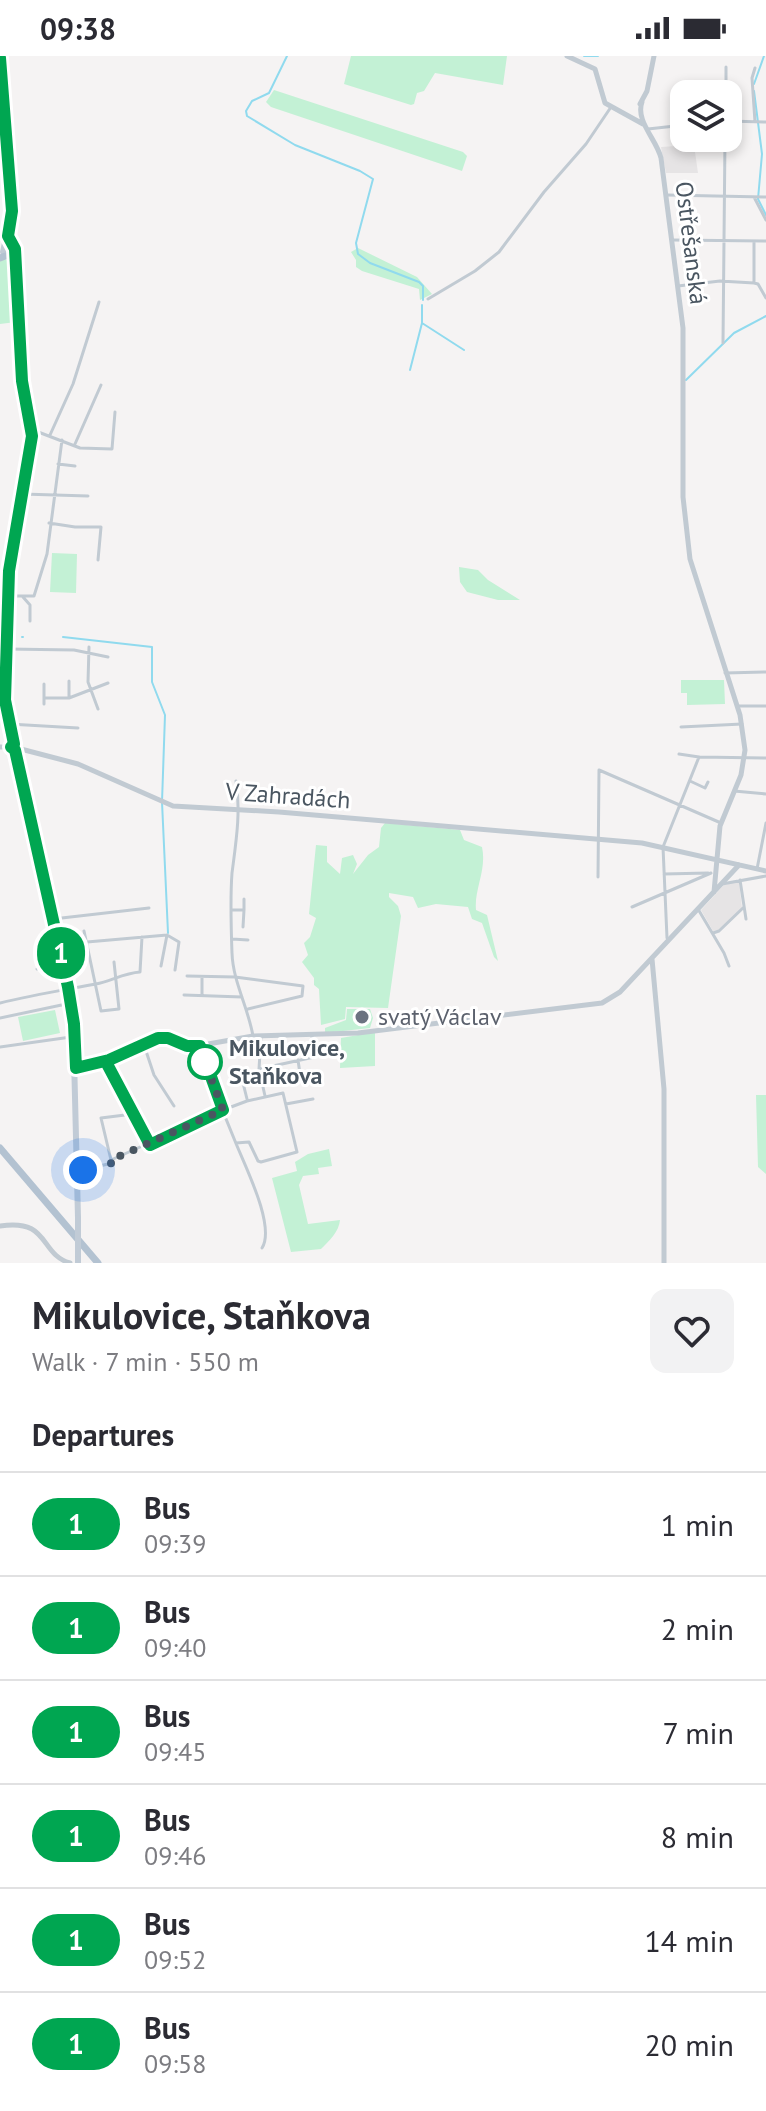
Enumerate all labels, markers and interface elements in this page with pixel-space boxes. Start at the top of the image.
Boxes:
text: 09:38 [40,9,116,48]
map controls [670,80,742,152]
button: layers [670,80,742,152]
street label: Ostřešanská [669,180,714,306]
street label: V Zahradách [223,776,352,815]
line badge: 1 [35,927,87,979]
text: 1 [53,934,69,971]
place label: svatý Václav [378,1001,502,1032]
marker: svatý Václav [353,1008,371,1026]
place label: Mikulovice, Staňkova [229,1032,345,1091]
marker: Mikulovice, Staňkova [188,1045,222,1079]
your location [63,1150,103,1190]
button: heart [650,1289,734,1373]
text: Mikulovice, Staňkova [32,1290,371,1339]
text: Walk · 7 min · 550 m [32,1345,259,1378]
text: Departures [32,1415,174,1454]
text: Bus [144,1488,191,1527]
text: 1 [68,1505,84,1542]
text: 1 min [661,1505,734,1544]
text: 09:39 [144,1527,206,1560]
text: Bus [144,1592,191,1631]
text: 1 [68,1609,84,1646]
text: 2 min [661,1609,734,1648]
text: 09:40 [144,1631,206,1664]
text: Bus [144,1696,191,1735]
text: 1 [68,1713,84,1750]
text: 7 min [662,1713,734,1752]
text: 09:45 [144,1735,206,1768]
text: Bus [144,1800,191,1839]
text: 1 [68,1817,84,1854]
text: 8 min [661,1817,734,1856]
text: 09:46 [144,1839,206,1872]
text: Bus [144,1904,191,1943]
text: 1 [68,1921,84,1958]
text: 14 min [644,1921,734,1960]
text: 09:52 [144,1943,206,1976]
text: Bus [144,2008,191,2047]
text: 1 [68,2025,84,2062]
text: 20 min [644,2025,734,2064]
text: 09:58 [144,2047,206,2080]

